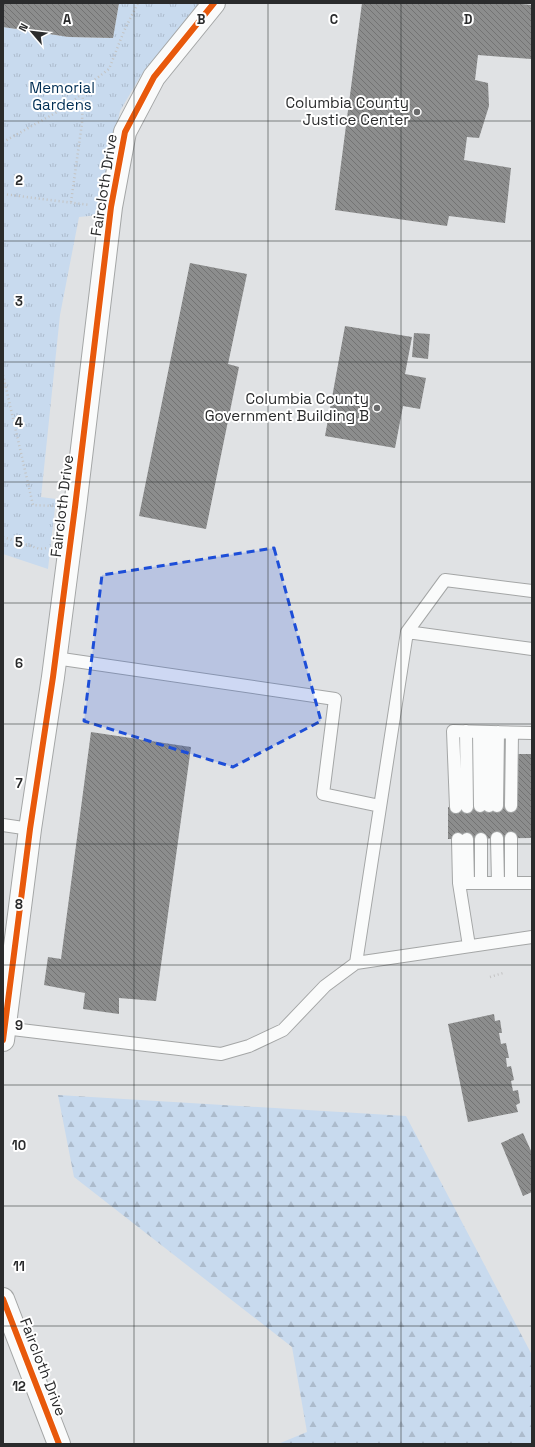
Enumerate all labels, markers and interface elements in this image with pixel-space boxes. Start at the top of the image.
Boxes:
text: A [63,11,72,28]
text: B [197,11,206,28]
text: C [330,11,338,28]
text: D [464,11,473,28]
north arrow [12,12,52,52]
text: N [15,21,31,34]
park label: Memorial Gardens [29,78,95,114]
place label: Columbia County Justice Center [285,93,409,129]
marker: Columbia County Justice Center [412,107,422,117]
street label: Faircloth Drive [86,132,121,237]
text: 2 [15,172,23,189]
text: 3 [15,293,23,310]
place label: Columbia County Government Building B [205,389,369,425]
marker: Columbia County Government Building B [372,403,382,413]
text: 4 [15,414,23,431]
street label: Faircloth Drive [46,453,77,558]
text: 5 [15,534,23,551]
text: 6 [15,655,23,672]
text: 7 [15,775,23,792]
text: 8 [15,896,23,913]
text: 9 [15,1017,23,1034]
text: 10 [12,1137,26,1154]
text: 11 [13,1258,25,1275]
street label: Faircloth Drive [16,1315,71,1418]
text: 12 [12,1378,26,1395]

